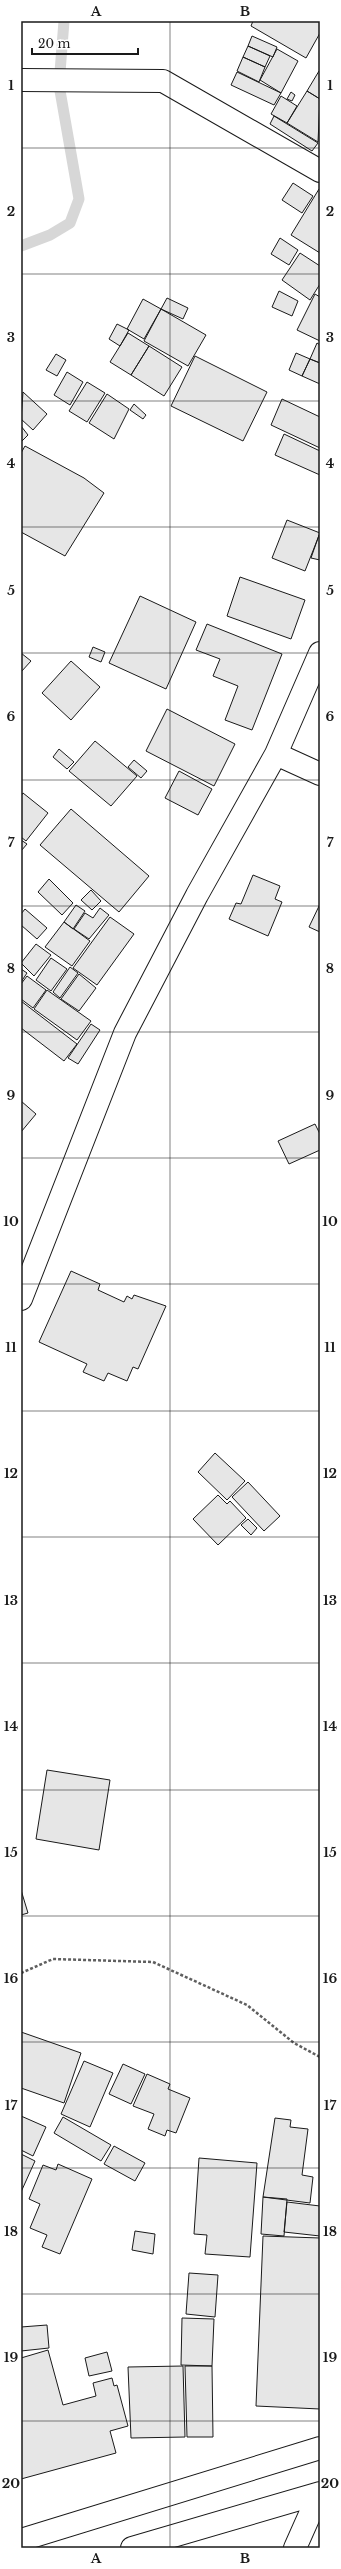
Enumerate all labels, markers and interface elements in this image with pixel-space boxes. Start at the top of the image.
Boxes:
text: A [90,3,102,20]
text: B [240,3,250,20]
scale bar [32,30,138,56]
text: 20 m [38,36,70,51]
text: 1 [8,77,14,94]
text: 1 [327,77,333,94]
text: 2 [7,203,15,220]
text: 2 [326,203,334,220]
text: 3 [7,329,15,346]
text: 3 [326,329,334,346]
text: 4 [7,455,16,472]
text: 4 [326,455,335,472]
text: 5 [7,582,15,599]
text: 5 [326,582,334,599]
text: 6 [7,708,16,725]
text: 6 [326,708,335,725]
text: 7 [8,834,15,851]
text: 7 [327,834,334,851]
text: 8 [7,960,15,977]
text: 8 [326,960,334,977]
text: 9 [7,1087,16,1104]
text: 9 [326,1087,335,1104]
text: 10 [3,1213,19,1230]
text: 10 [322,1213,338,1230]
text: 11 [5,1339,17,1356]
text: 11 [324,1339,336,1356]
text: 12 [4,1465,18,1482]
text: 12 [323,1465,337,1482]
text: 13 [4,1592,18,1609]
text: 13 [323,1592,337,1609]
text: 14 [4,1718,19,1735]
text: 14 [323,1718,338,1735]
text: 15 [4,1844,18,1861]
text: 15 [323,1844,337,1861]
text: 16 [4,1970,18,1987]
text: 16 [323,1970,337,1987]
text: 17 [5,2097,17,2114]
text: 17 [324,2097,336,2114]
text: 18 [4,2223,18,2240]
text: 18 [323,2223,337,2240]
text: 19 [4,2349,18,2366]
text: 19 [323,2349,337,2366]
text: 20 [2,2475,20,2492]
text: 20 [321,2475,339,2492]
text: A [90,2550,102,2567]
text: B [240,2550,250,2567]

